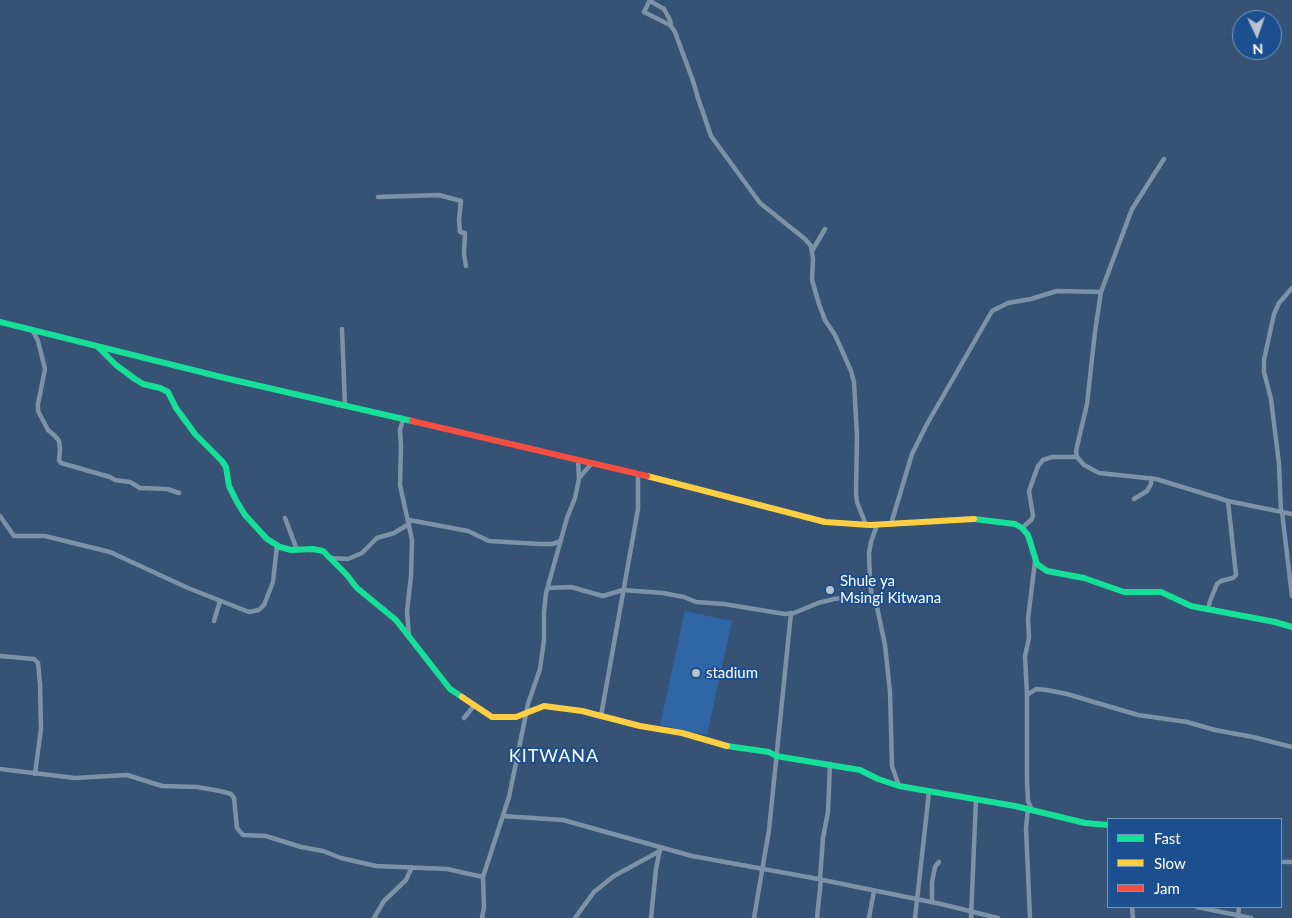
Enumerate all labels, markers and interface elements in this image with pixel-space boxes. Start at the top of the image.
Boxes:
north arrow [1232,10,1282,60]
text: N [1252,41,1264,58]
place label: Shule ya Msingi Kitwana [840,572,941,607]
marker: Shule ya Msingi Kitwana [824,584,836,596]
place label: stadium [706,664,758,682]
marker: stadium [690,667,702,679]
district label: KITWANA [508,745,600,767]
legend [1107,818,1282,908]
text: Fast [1154,829,1181,847]
text: Slow [1154,854,1186,872]
text: Jam [1154,879,1180,897]

